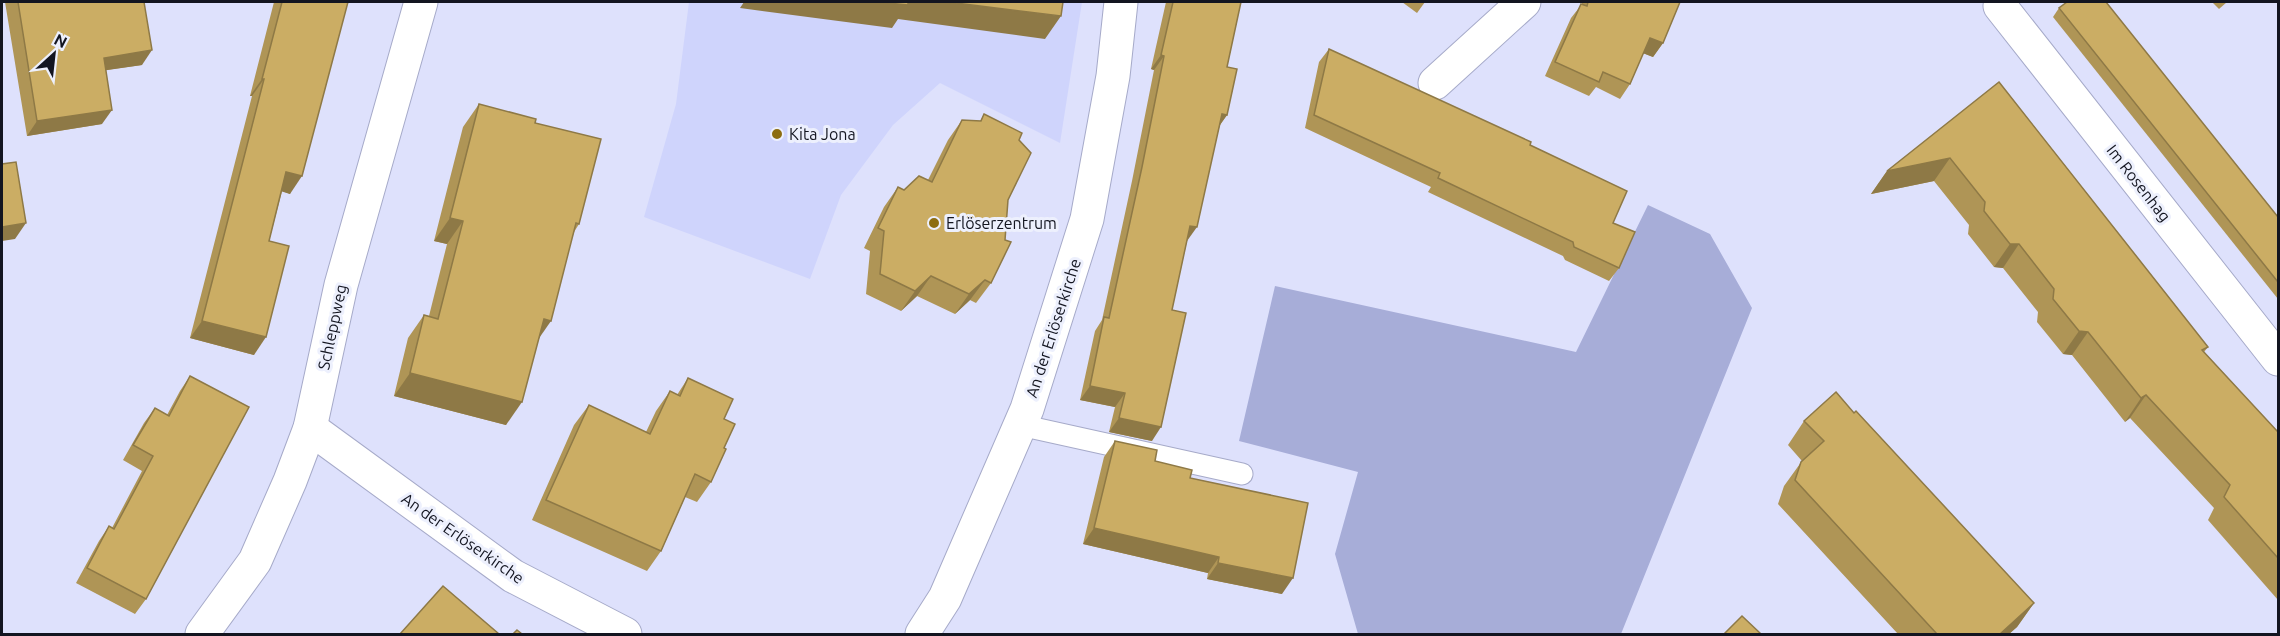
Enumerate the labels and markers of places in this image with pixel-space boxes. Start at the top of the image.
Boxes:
place label: Kita Jona [789,125,856,143]
marker: Kita Jona [770,127,784,141]
place label: Erlöserzentrum [946,214,1057,232]
marker: Erlöserzentrum [927,216,941,230]

